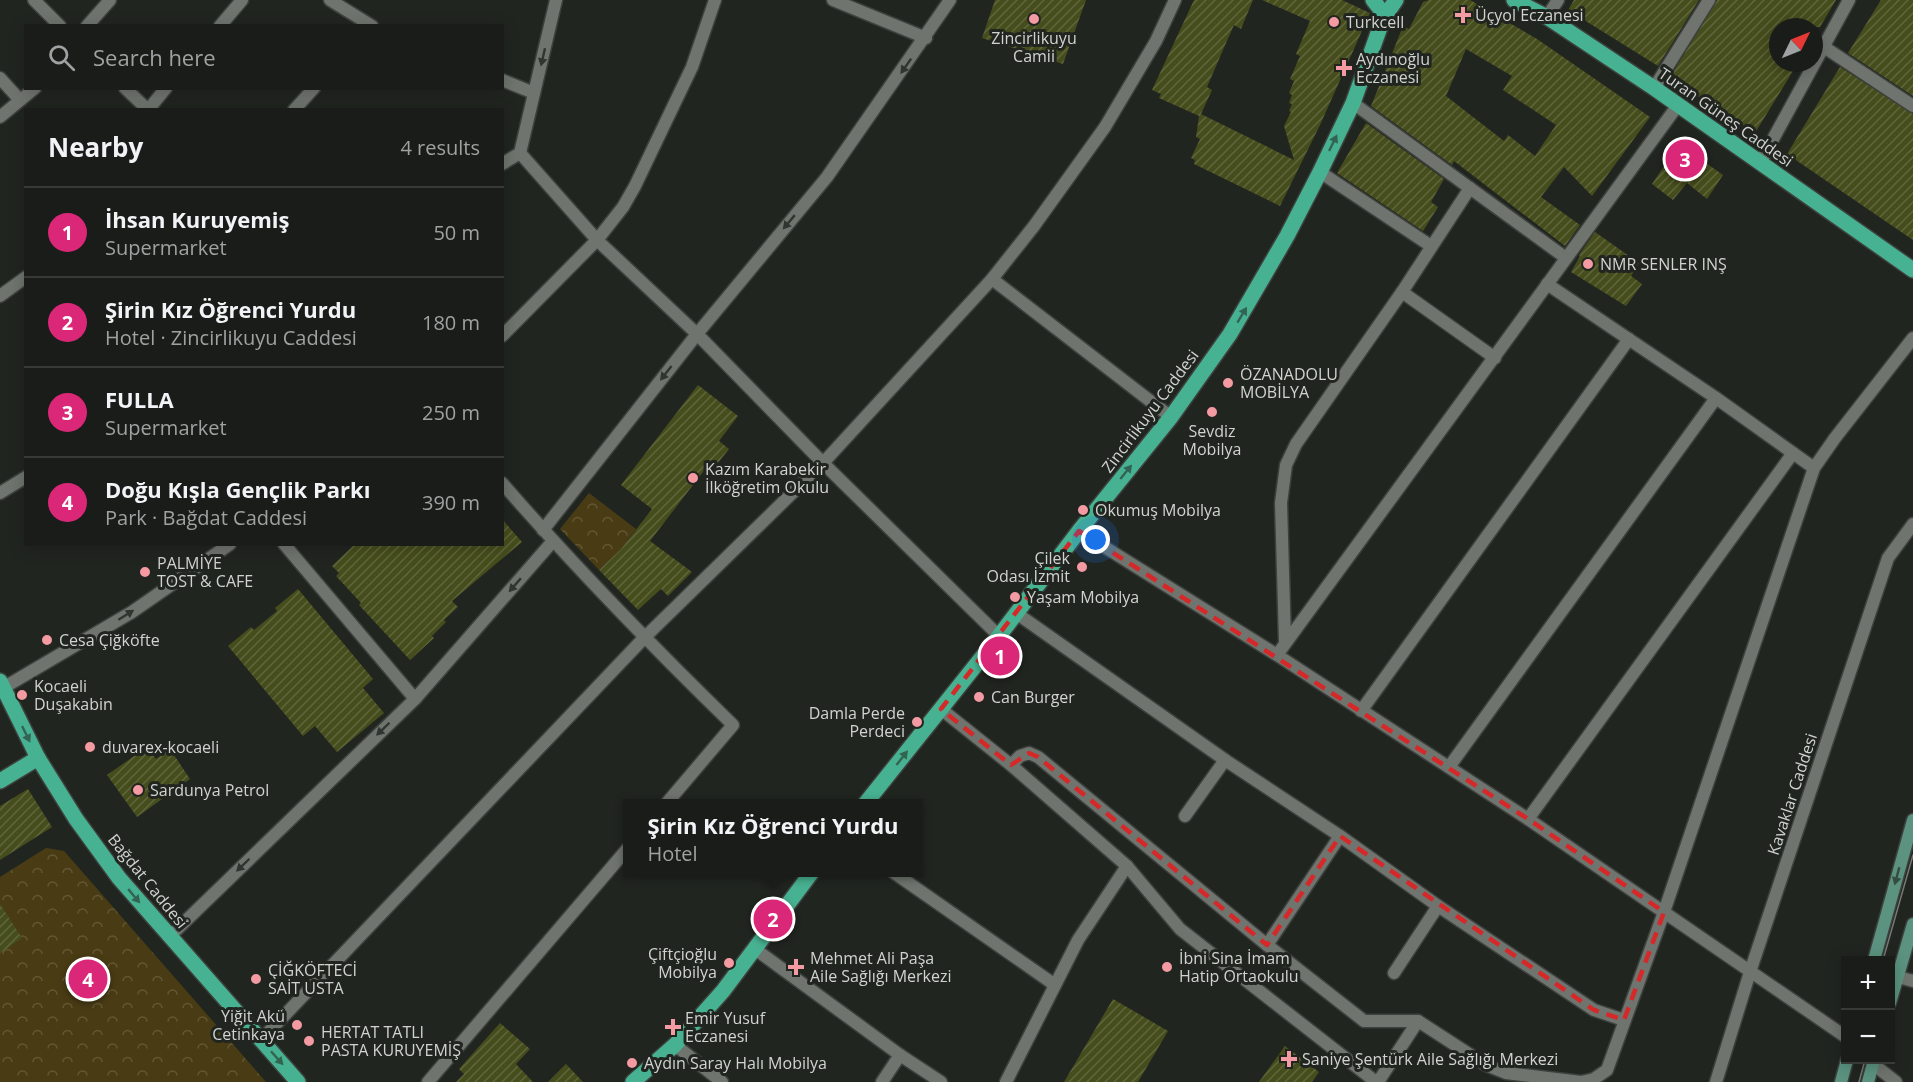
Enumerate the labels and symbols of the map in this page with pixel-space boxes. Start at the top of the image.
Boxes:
place label: Üçyol Eczanesi [1475,4,1584,26]
marker: Üçyol Eczanesi [1456,8,1470,22]
place label: Turkcell [1346,11,1404,33]
marker: Zincirlikuyu Camii [1027,12,1041,26]
marker: Turkcell [1327,15,1341,29]
north arrow [1769,18,1823,72]
place label: Zincirlikuyu Camii [991,27,1077,67]
one-way arrow [537,48,547,66]
place label: Aydınoğlu Eczanesi [1356,48,1430,88]
one-way arrow [900,58,912,73]
marker: Aydınoğlu Eczanesi [1337,61,1351,75]
street label: Turan Güneş Caddesi [1654,62,1798,172]
one-way arrow [1329,135,1338,152]
pin: 3 [1666,136,1704,182]
one-way arrow [783,214,796,230]
place label: NMR SENLER INŞ [1600,253,1727,275]
marker: NMR SENLER INŞ [1581,257,1595,271]
one-way arrow [1236,307,1247,323]
street label: Zincirlikuyu Caddesi [1096,345,1204,477]
place label: ÖZANADOLU MOBİLYA [1240,363,1338,403]
one-way arrow [661,366,673,381]
marker: ÖZANADOLU MOBİLYA [1221,376,1235,390]
marker: Sevdiz Mobilya [1205,405,1219,419]
place label: Sevdiz Mobilya [1183,420,1241,460]
place label: Kazım Karabekir İlköğretim Okulu [705,458,829,498]
one-way arrow [1120,465,1132,480]
marker: Kazım Karabekir İlköğretim Okulu [686,471,700,485]
place label: Okumuş Mobilya [1095,499,1221,521]
marker: Okumuş Mobilya [1076,503,1090,517]
your location [1081,525,1110,554]
place label: Çilek Odası İzmit [987,547,1071,587]
place label: PALMİYE TOST & CAFE [157,552,253,592]
marker: Çilek Odası İzmit [1075,560,1089,574]
marker: PALMİYE TOST & CAFE [138,565,152,579]
one-way arrow [509,577,522,592]
place label: Yaşam Mobilya [1027,586,1139,608]
marker: Yaşam Mobilya [1008,590,1022,604]
one-way arrow [118,610,134,621]
place label: Cesa Çiğköfte [59,629,160,651]
marker: Cesa Çiğköfte [40,633,54,647]
pin: 1 [980,634,1020,678]
place label: Kocaeli Duşakabin [34,675,113,715]
place label: Can Burger [991,686,1075,708]
marker: Kocaeli Duşakabin [15,688,29,702]
marker: Can Burger [972,690,986,704]
place label: Damla Perde Perdeci [809,702,905,742]
marker: Damla Perde Perdeci [910,715,924,729]
one-way arrow [376,722,391,736]
one-way arrow [21,725,31,742]
street label: Kavaklar Caddesi [1762,730,1822,858]
place label: duvarex-kocaeli [102,736,219,758]
marker: duvarex-kocaeli [83,740,97,754]
one-way arrow [895,750,907,765]
place label: Sardunya Petrol [150,779,269,801]
marker: Sardunya Petrol [131,783,145,797]
street label: Bağdat Caddesi [103,829,193,933]
one-way arrow [237,857,251,871]
one-way arrow [1892,867,1901,885]
one-way arrow [127,888,140,903]
pin: 2 [754,896,792,942]
place label: Çiftçioğlu Mobilya [648,943,717,983]
place label: Mehmet Ali Paşa Aile Sağlığı Merkezi [810,947,952,987]
place label: İbni Sina İmam Hatip Ortaokulu [1179,947,1299,987]
pin: 4 [68,956,107,1002]
marker: Çiftçioğlu Mobilya [722,956,736,970]
marker: Mehmet Ali Paşa Aile Sağlığı Merkezi [787,958,805,976]
place label: ÇİĞKÖFTECİ SAİT USTA [268,959,357,999]
marker: İbni Sina İmam Hatip Ortaokulu [1160,960,1174,974]
marker: ÇİĞKÖFTECİ SAİT USTA [249,972,263,986]
place label: Yiğit Akü Cetinkaya [212,1005,285,1045]
place label: Emir Yusuf Eczanesi [685,1007,767,1047]
marker: Yiğit Akü Cetinkaya [290,1018,304,1032]
marker: Emir Yusuf Eczanesi [666,1020,680,1034]
place label: HERTAT TATLI PASTA KURUYEMİŞ [321,1021,461,1061]
marker: HERTAT TATLI PASTA KURUYEMİŞ [302,1034,316,1048]
place label: Saniye Şentürk Aile Sağlığı Merkezi [1302,1048,1558,1070]
one-way arrow [270,1050,284,1065]
marker: Saniye Şentürk Aile Sağlığı Merkezi [1280,1050,1298,1068]
place label: Aydın Saray Halı Mobilya [644,1052,827,1074]
marker: Aydın Saray Halı Mobilya [625,1056,639,1070]

